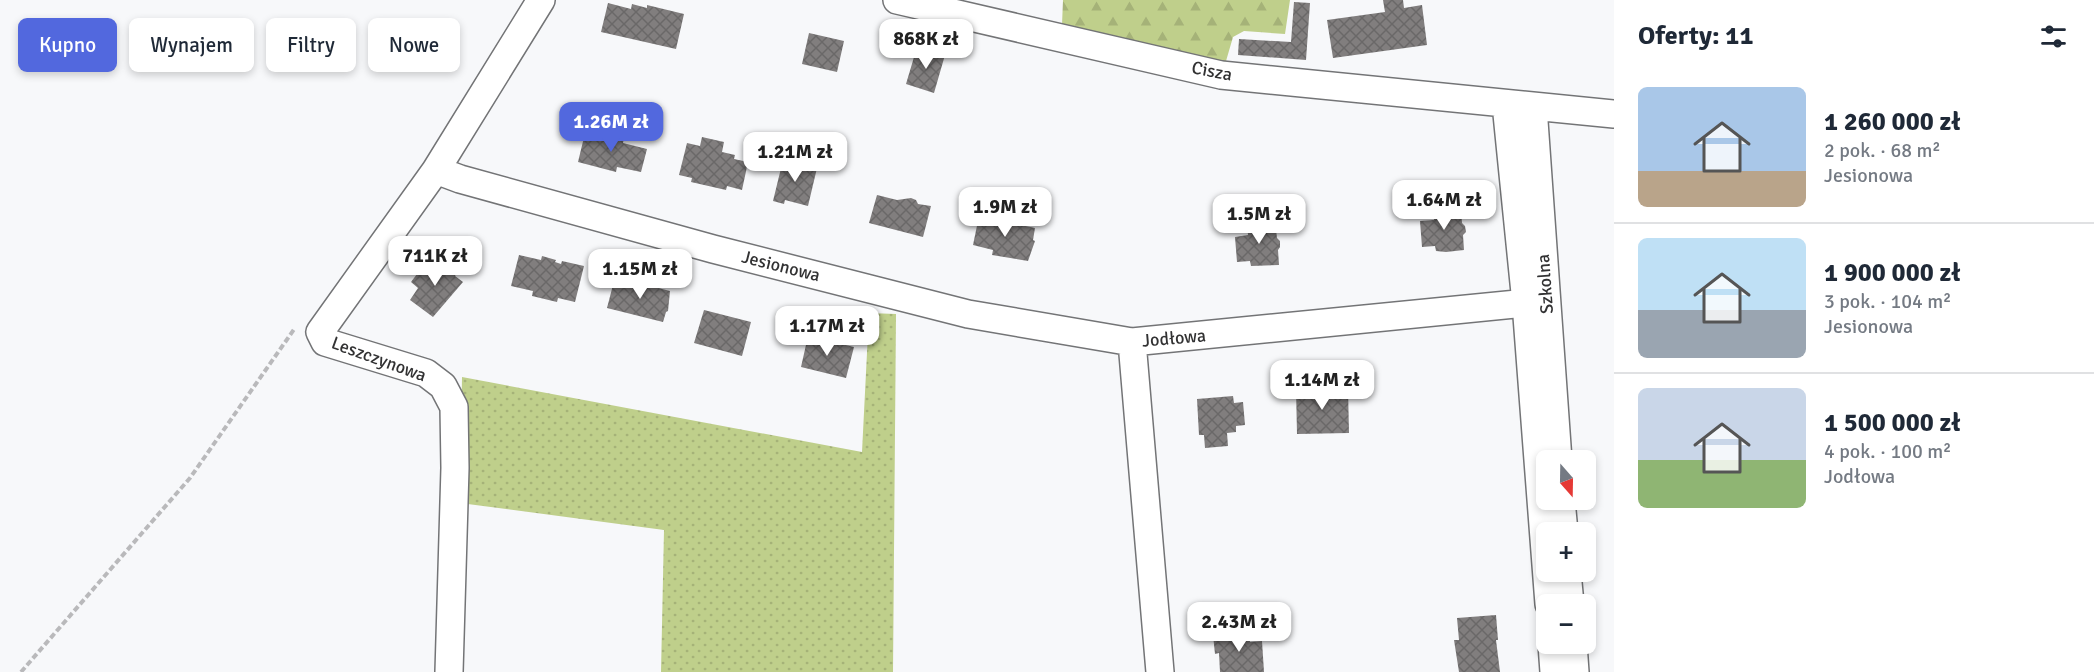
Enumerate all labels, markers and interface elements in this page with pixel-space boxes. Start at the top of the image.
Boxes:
chip: Kupno [18,18,117,72]
chip: Wynajem [129,18,254,72]
chip: Filtry [266,18,356,72]
chip: Nowe [368,18,460,72]
pin: 868K zł [871,19,981,70]
text: Oferty: 11 [1638,20,1753,52]
icon: filters [2037,20,2070,53]
text: 868K zł [893,26,959,51]
street label: Cisza [1190,56,1234,86]
pin: 1.26M zł [549,102,673,153]
text: 1 260 000 zł [1824,106,1961,138]
text: 1.26M zł [573,109,649,134]
icon: home [1686,111,1758,183]
pin: 1.21M zł [733,132,857,183]
text: 2 pok. · 68 m² [1824,138,1941,163]
text: 1.21M zł [757,139,833,164]
text: Jesionowa [1824,163,1913,188]
pin: 1.64M zł [1382,180,1506,231]
pin: 1.9M zł [950,187,1060,238]
text: 1.64M zł [1406,187,1482,212]
text: 1.9M zł [973,194,1037,219]
pin: 1.5M zł [1204,194,1314,245]
text: 1.5M zł [1227,201,1291,226]
pin: 711K zł [380,236,490,287]
text: 711K zł [402,243,468,268]
street label: Jesionowa [739,246,823,286]
pin: 1.15M zł [578,249,702,300]
street label: Szkolna [1532,253,1558,315]
text: 1.15M zł [602,256,678,281]
text: 1 900 000 zł [1824,257,1961,289]
icon: home [1686,262,1758,334]
text: 3 pok. · 104 m² [1824,289,1952,314]
pin: 1.17M zł [765,306,889,357]
text: 1.17M zł [789,313,865,338]
text: Jesionowa [1824,314,1913,339]
street label: Jodłowa [1141,324,1207,352]
street label: Leszczynowa [328,332,430,386]
pin: 1.14M zł [1260,360,1384,411]
text: 1.14M zł [1284,367,1360,392]
text: 1 500 000 zł [1824,407,1961,439]
icon: home [1686,412,1758,484]
text: 4 pok. · 100 m² [1824,439,1952,464]
north arrow [1536,450,1596,510]
map controls [1536,450,1596,654]
text: Jodłowa [1824,464,1895,489]
button: + [1536,522,1596,582]
button: − [1536,594,1596,654]
pin: 2.43M zł [1177,602,1301,653]
text: 2.43M zł [1201,609,1277,634]

